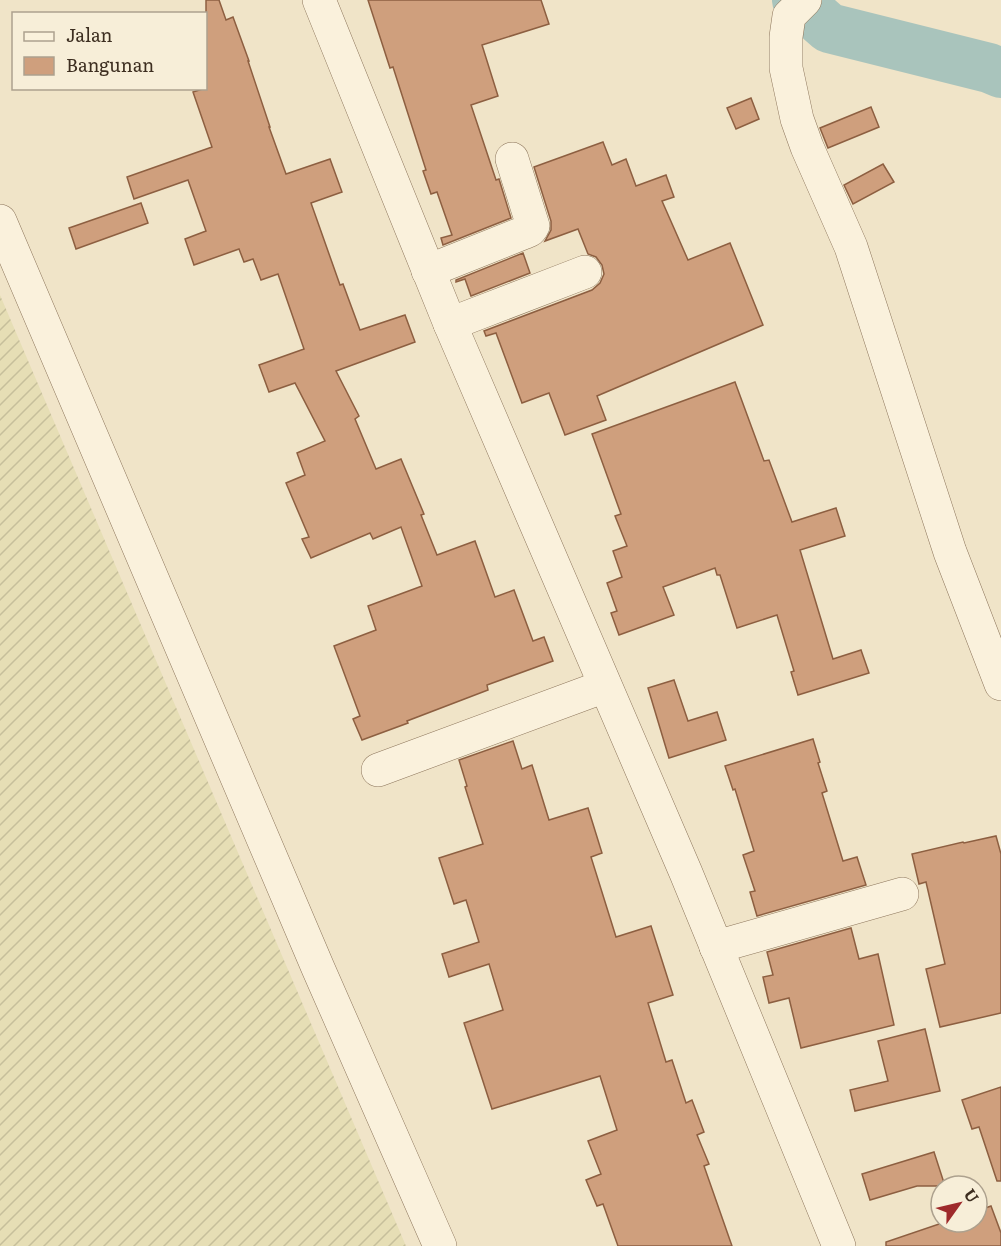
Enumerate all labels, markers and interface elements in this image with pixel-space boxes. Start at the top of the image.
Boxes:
legend [12,12,207,90]
text: Jalan [66,21,113,48]
text: Bangunan [66,51,154,78]
north arrow [929,1174,989,1234]
text: U [959,1183,986,1207]

